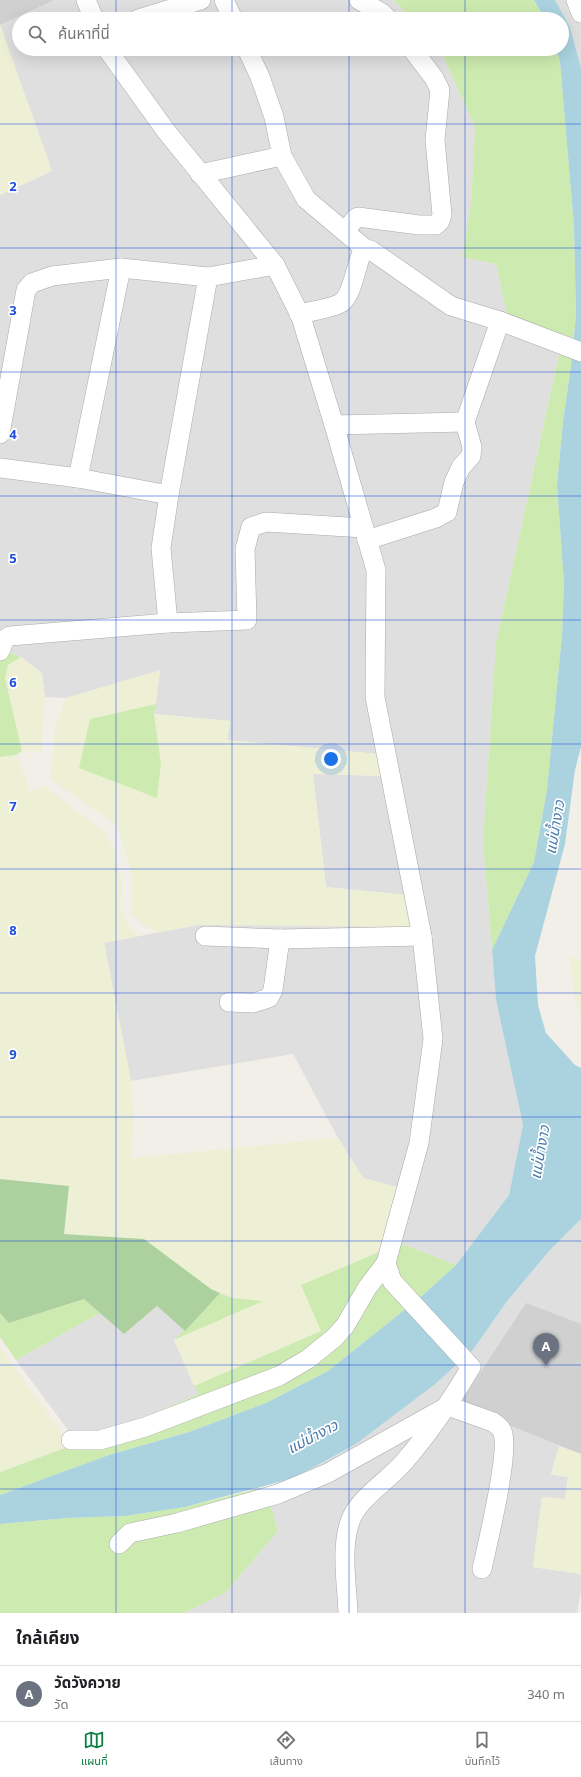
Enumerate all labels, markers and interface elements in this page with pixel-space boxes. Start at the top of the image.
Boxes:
search box [12,12,569,56]
icon: search [26,23,48,45]
text: ค้นหาที่นี่ [58,23,110,43]
text: 2 [9,177,17,195]
text: 3 [9,301,17,319]
text: 4 [9,425,17,443]
text: 5 [9,549,17,567]
text: 6 [9,673,17,691]
your location [321,749,341,769]
text: 7 [9,797,17,815]
water label: แม่น้ำงาว [539,798,569,856]
text: 8 [9,921,17,939]
text: 9 [9,1045,17,1063]
water label: แม่น้ำงาว [524,1123,554,1181]
pin: A [533,1333,559,1366]
water label: แม่น้ำงาว [283,1414,341,1458]
text: ใกล้เคียง [16,1626,79,1649]
text: วัดวังควาย [54,1672,121,1692]
text: A [25,1685,34,1703]
text: 340 m [527,1685,565,1703]
text: วัด [54,1695,68,1713]
tab: แผนที่ [81,1729,108,1770]
tab: เส้นทาง [270,1729,303,1770]
tab: บันทึกไว้ [465,1729,500,1770]

